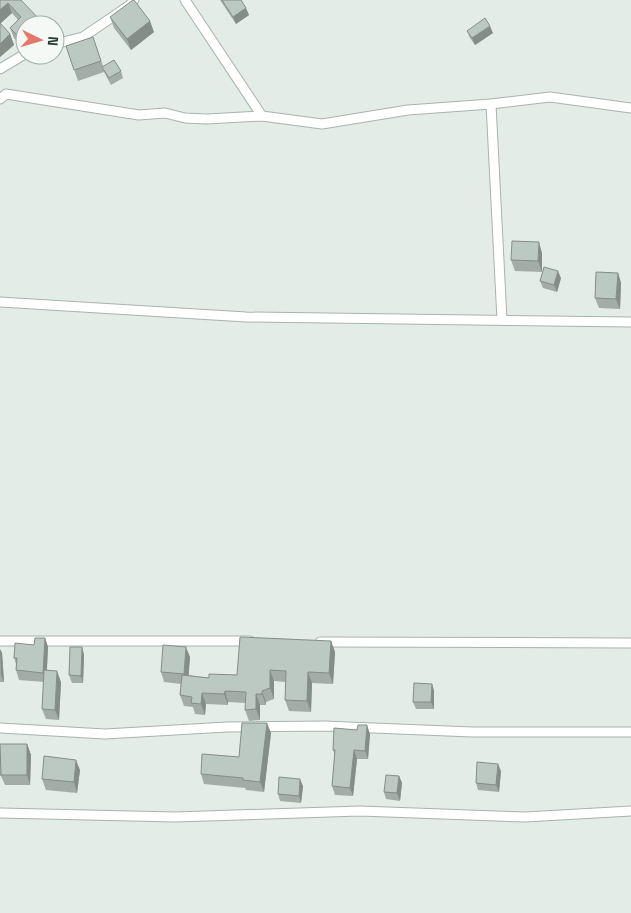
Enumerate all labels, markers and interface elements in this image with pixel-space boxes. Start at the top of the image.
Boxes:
north arrow [15,15,65,65]
text: N [44,36,62,47]

